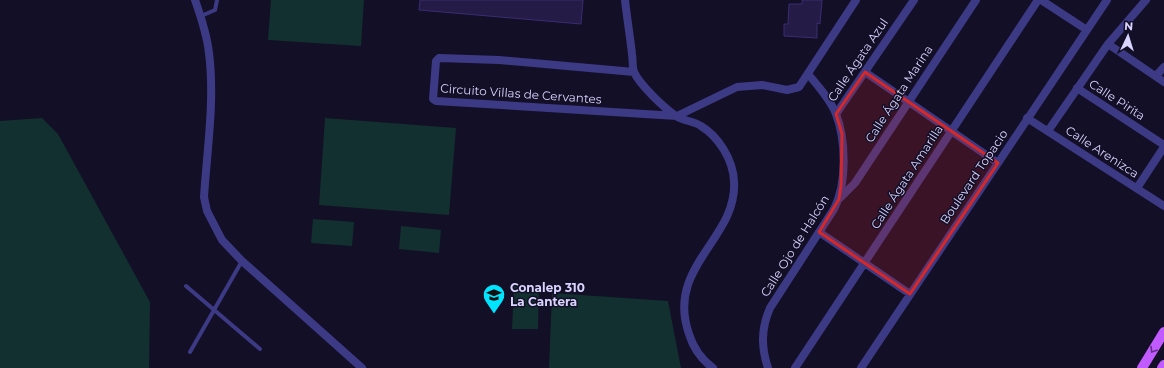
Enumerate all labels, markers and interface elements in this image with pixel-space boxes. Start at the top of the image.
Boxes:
street label: Calle Ágata Azul [824,15,891,104]
north arrow [1108,16,1148,56]
text: N [1124,19,1134,33]
street label: Calle Ágata Marina [862,42,936,145]
street label: Calle Pirita [1086,76,1148,123]
street label: Circuito Villas de Cervantes [440,80,602,107]
street label: Calle Ágata Amarilla [867,122,946,232]
street label: Calle Arenizca [1063,122,1142,181]
street label: Boulevard Topacio [936,127,1011,227]
street label: Calle Ojo de Halcón [757,192,832,299]
place label: Conalep 310 La Cantera [510,280,585,309]
school or university icon: Conalep 310 La Cantera [481,282,507,315]
one-way arrow [1150,346,1157,353]

